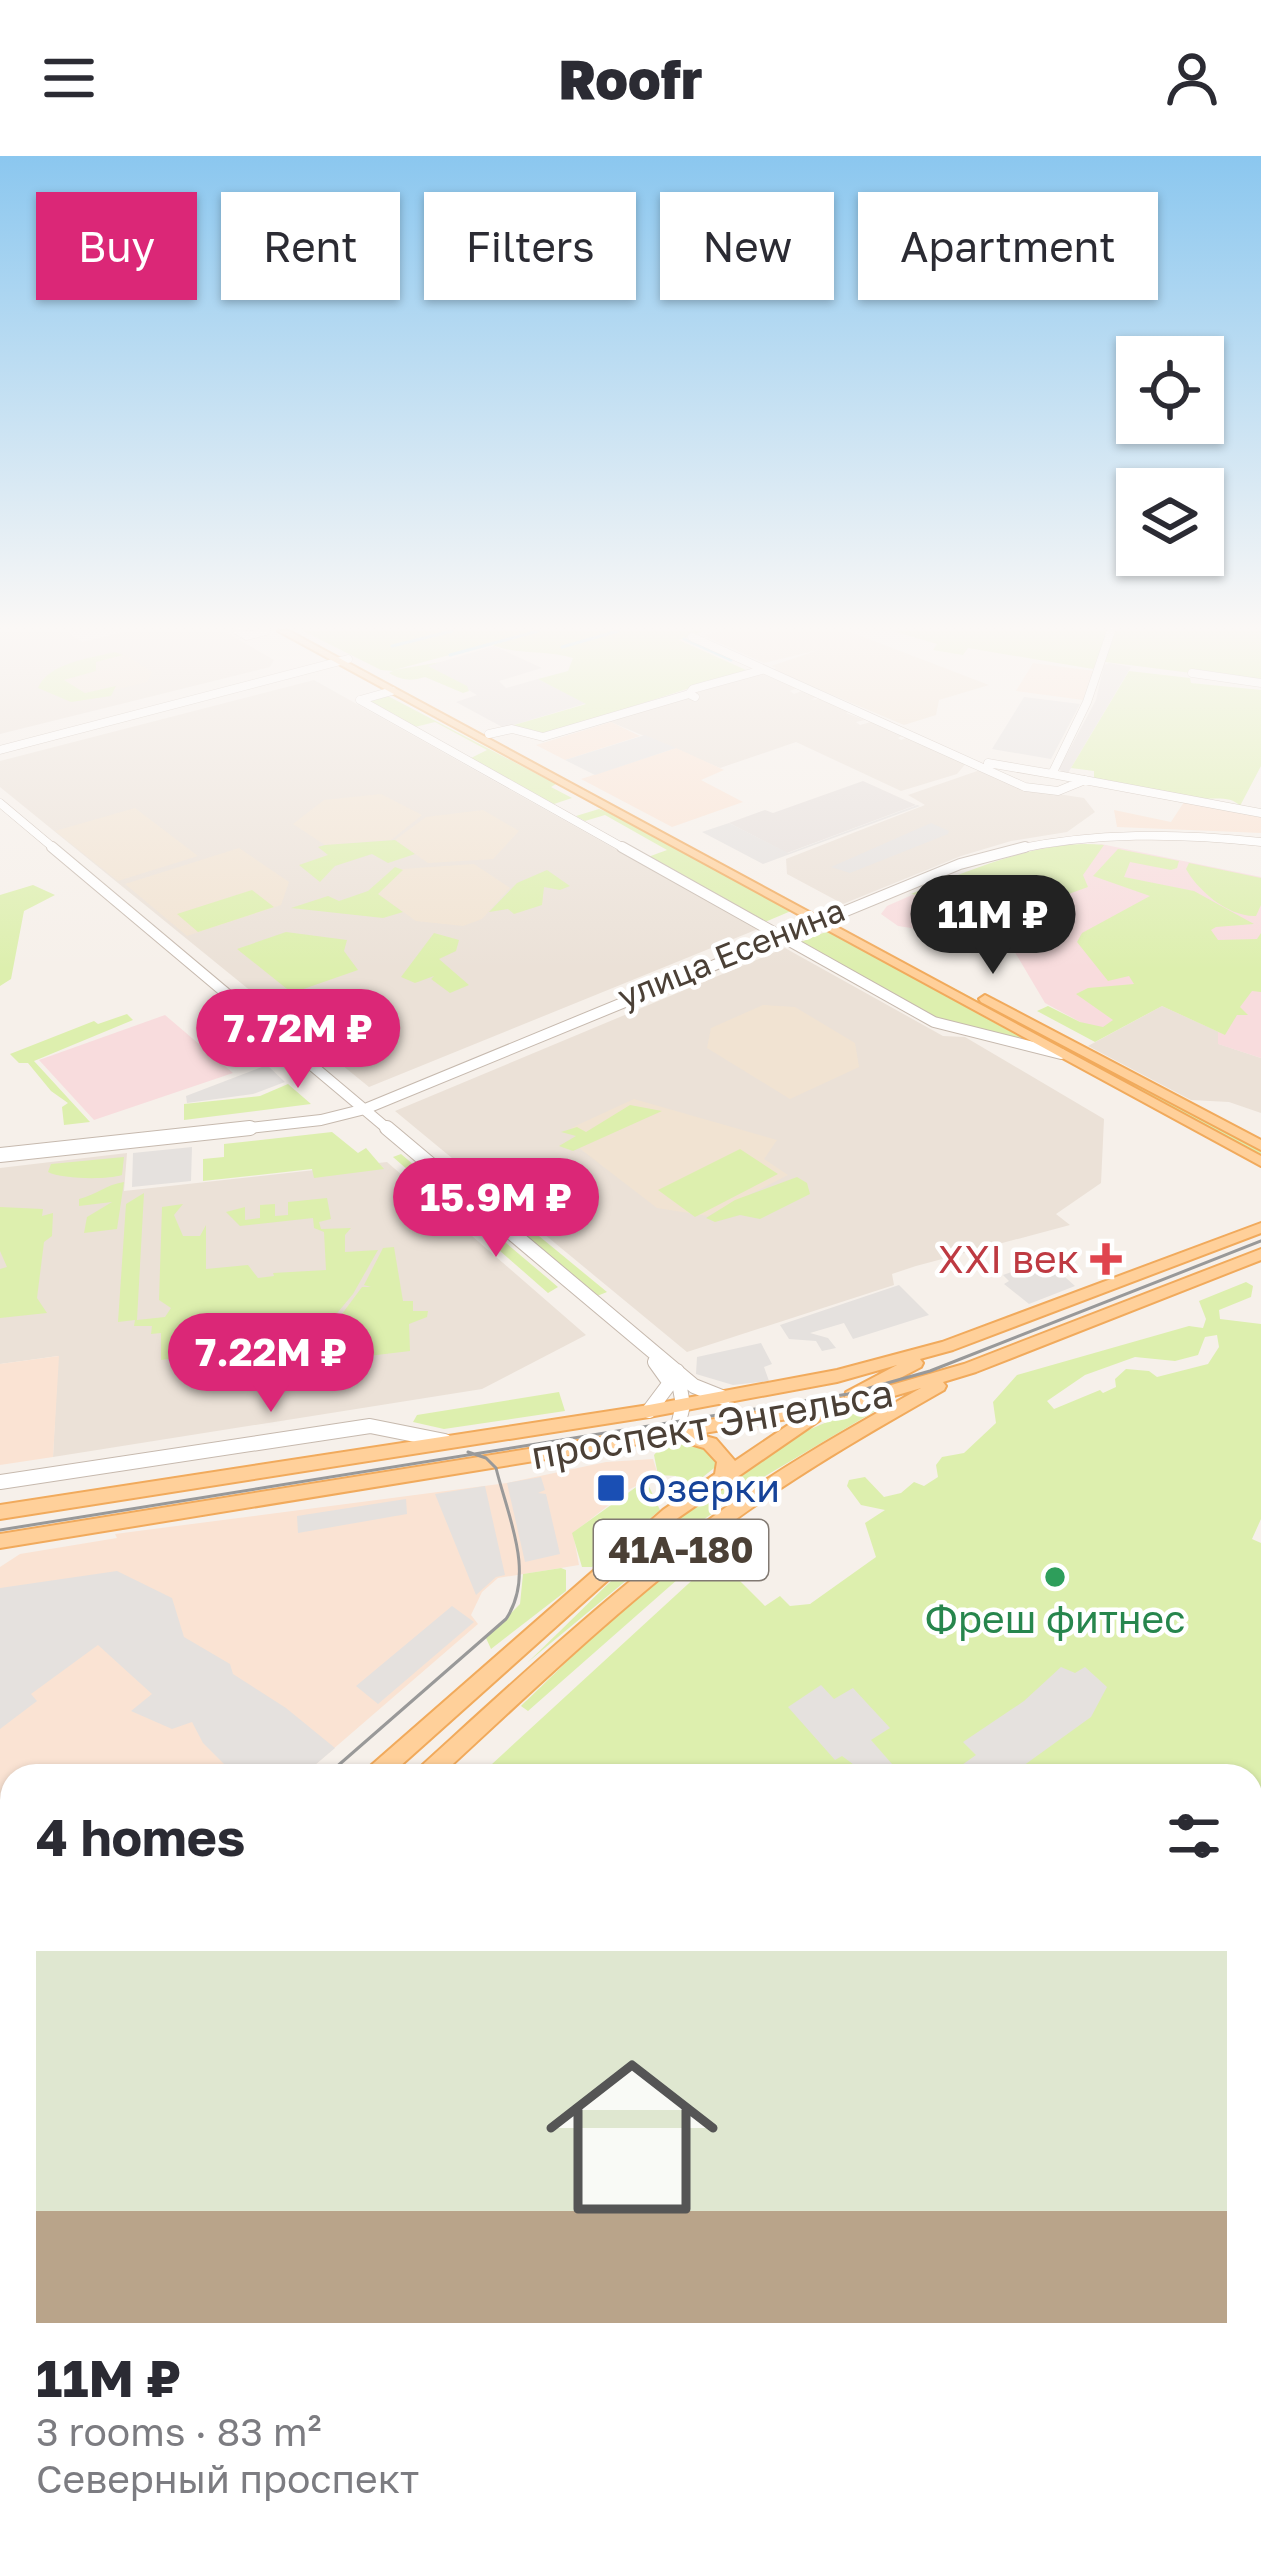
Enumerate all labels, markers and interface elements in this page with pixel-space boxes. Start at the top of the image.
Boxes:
icon: menu [36,45,102,111]
icon: person [1159,45,1225,111]
text: Roofr [559,46,702,111]
chip: Buy [36,192,197,300]
chip: Rent [221,192,400,300]
chip: Filters [424,192,636,300]
chip: New [660,192,834,300]
chip: Apartment [858,192,1158,300]
map controls [1116,336,1224,576]
button: locate [1116,336,1224,444]
button: layers [1116,468,1224,576]
pin: 11M ₽ [909,875,1077,977]
street label: улица Есенина [612,889,850,1016]
text: 11M ₽ [938,890,1048,937]
pin: 7.72M ₽ [187,989,409,1091]
text: 7.72M ₽ [223,1004,373,1051]
pin: 15.9M ₽ [385,1158,607,1260]
text: 15.9M ₽ [420,1173,572,1220]
place label: XXI век [938,1235,1079,1282]
marker: XXI век [1090,1243,1122,1275]
pin: 7.22M ₽ [160,1313,382,1415]
text: 7.22M ₽ [195,1328,347,1375]
street label: проспект Энгельса [527,1369,896,1478]
place label: Озерки [638,1464,780,1511]
marker: Озерки [595,1472,627,1504]
road number: 41А-180 [594,1520,768,1580]
marker: Фреш фитнес [1042,1564,1068,1590]
place label: Фреш фитнес [925,1595,1185,1642]
icon: filters [1161,1803,1227,1869]
text: 4 homes [36,1806,245,1867]
icon: home [524,2029,740,2245]
text: 11M ₽ [36,2347,181,2408]
text: 3 rooms · 83 m² [36,2408,321,2455]
text: Северный проспект [36,2455,419,2502]

